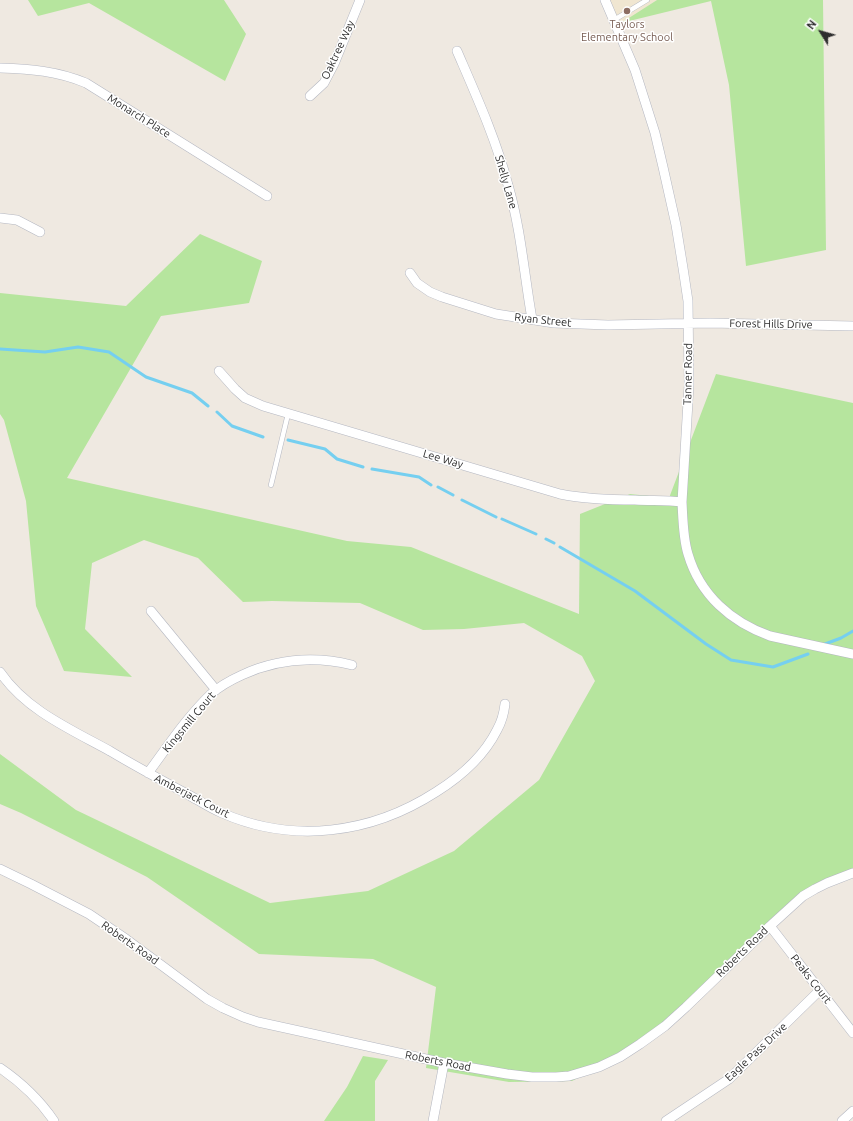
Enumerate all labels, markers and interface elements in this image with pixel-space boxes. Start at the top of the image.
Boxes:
marker: Taylors Elementary School [622,6,632,16]
north arrow [801,12,841,52]
place label: Taylors Elementary School [581,17,673,43]
street label: Oaktree Way [319,18,357,82]
text: N [804,18,819,32]
street label: Monarch Place [105,91,173,141]
street label: Shelly Lane [492,154,520,210]
street label: Ryan Street [514,310,572,330]
street label: Forest Hills Drive [729,317,813,331]
street label: Tanner Road [681,343,695,405]
street label: Lee Way [421,447,465,471]
street label: Kingsmill Court [160,689,218,755]
street label: Amberjack Court [152,771,232,821]
street label: Roberts Road [99,918,161,968]
street label: Roberts Road [713,924,771,980]
street label: Peaks Court [788,952,834,1006]
street label: Eagle Pass Drive [722,1020,790,1084]
street label: Roberts Road [404,1048,472,1074]

